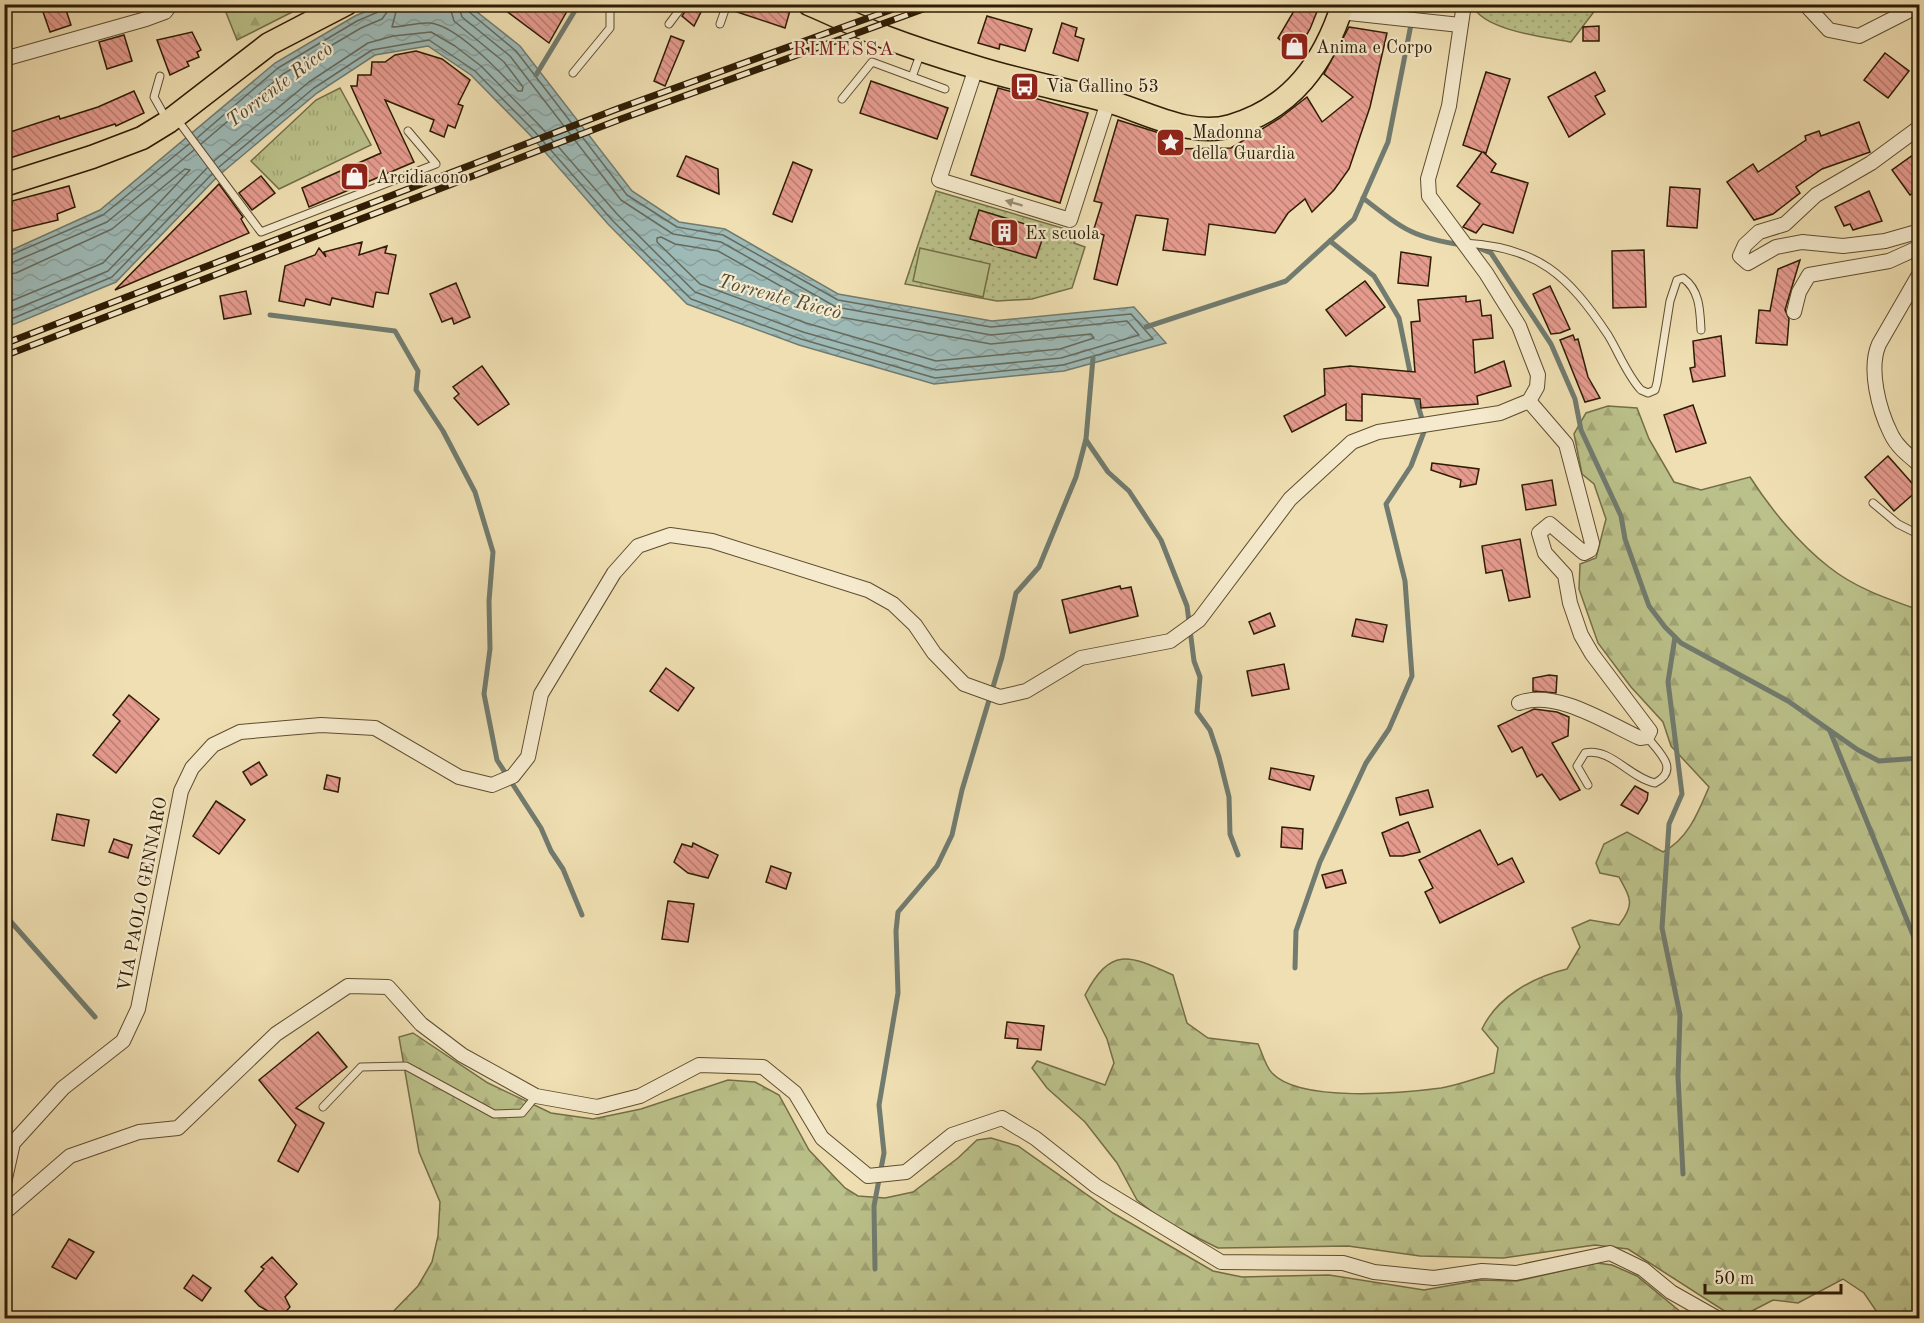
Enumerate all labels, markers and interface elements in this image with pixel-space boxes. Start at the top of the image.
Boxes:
shop icon: Anima e Corpo [1279,31,1311,63]
water label: Torrente Riccò [223,39,337,132]
place label: Anima e Corpo [1316,39,1433,57]
district label: RIMESSA [793,40,895,60]
bus stop icon: Via Gallino 53 [1009,70,1041,102]
place label: Via Gallino 53 [1046,78,1159,96]
place label: Madonna della Guardia [1192,124,1295,163]
place icon: Madonna della Guardia [1155,126,1187,158]
shop icon: Arcidiacono [339,161,371,193]
place label: Arcidiacono [376,169,468,187]
one-way arrow [1005,197,1023,207]
building icon: Ex scuola [988,217,1020,249]
place label: Ex scuola [1025,225,1100,243]
water label: Torrente Riccò [715,272,844,324]
street label: VIA PAOLO GENNARO [115,795,171,993]
scale bar [1705,1257,1842,1295]
text: 50 m [1714,1270,1754,1288]

